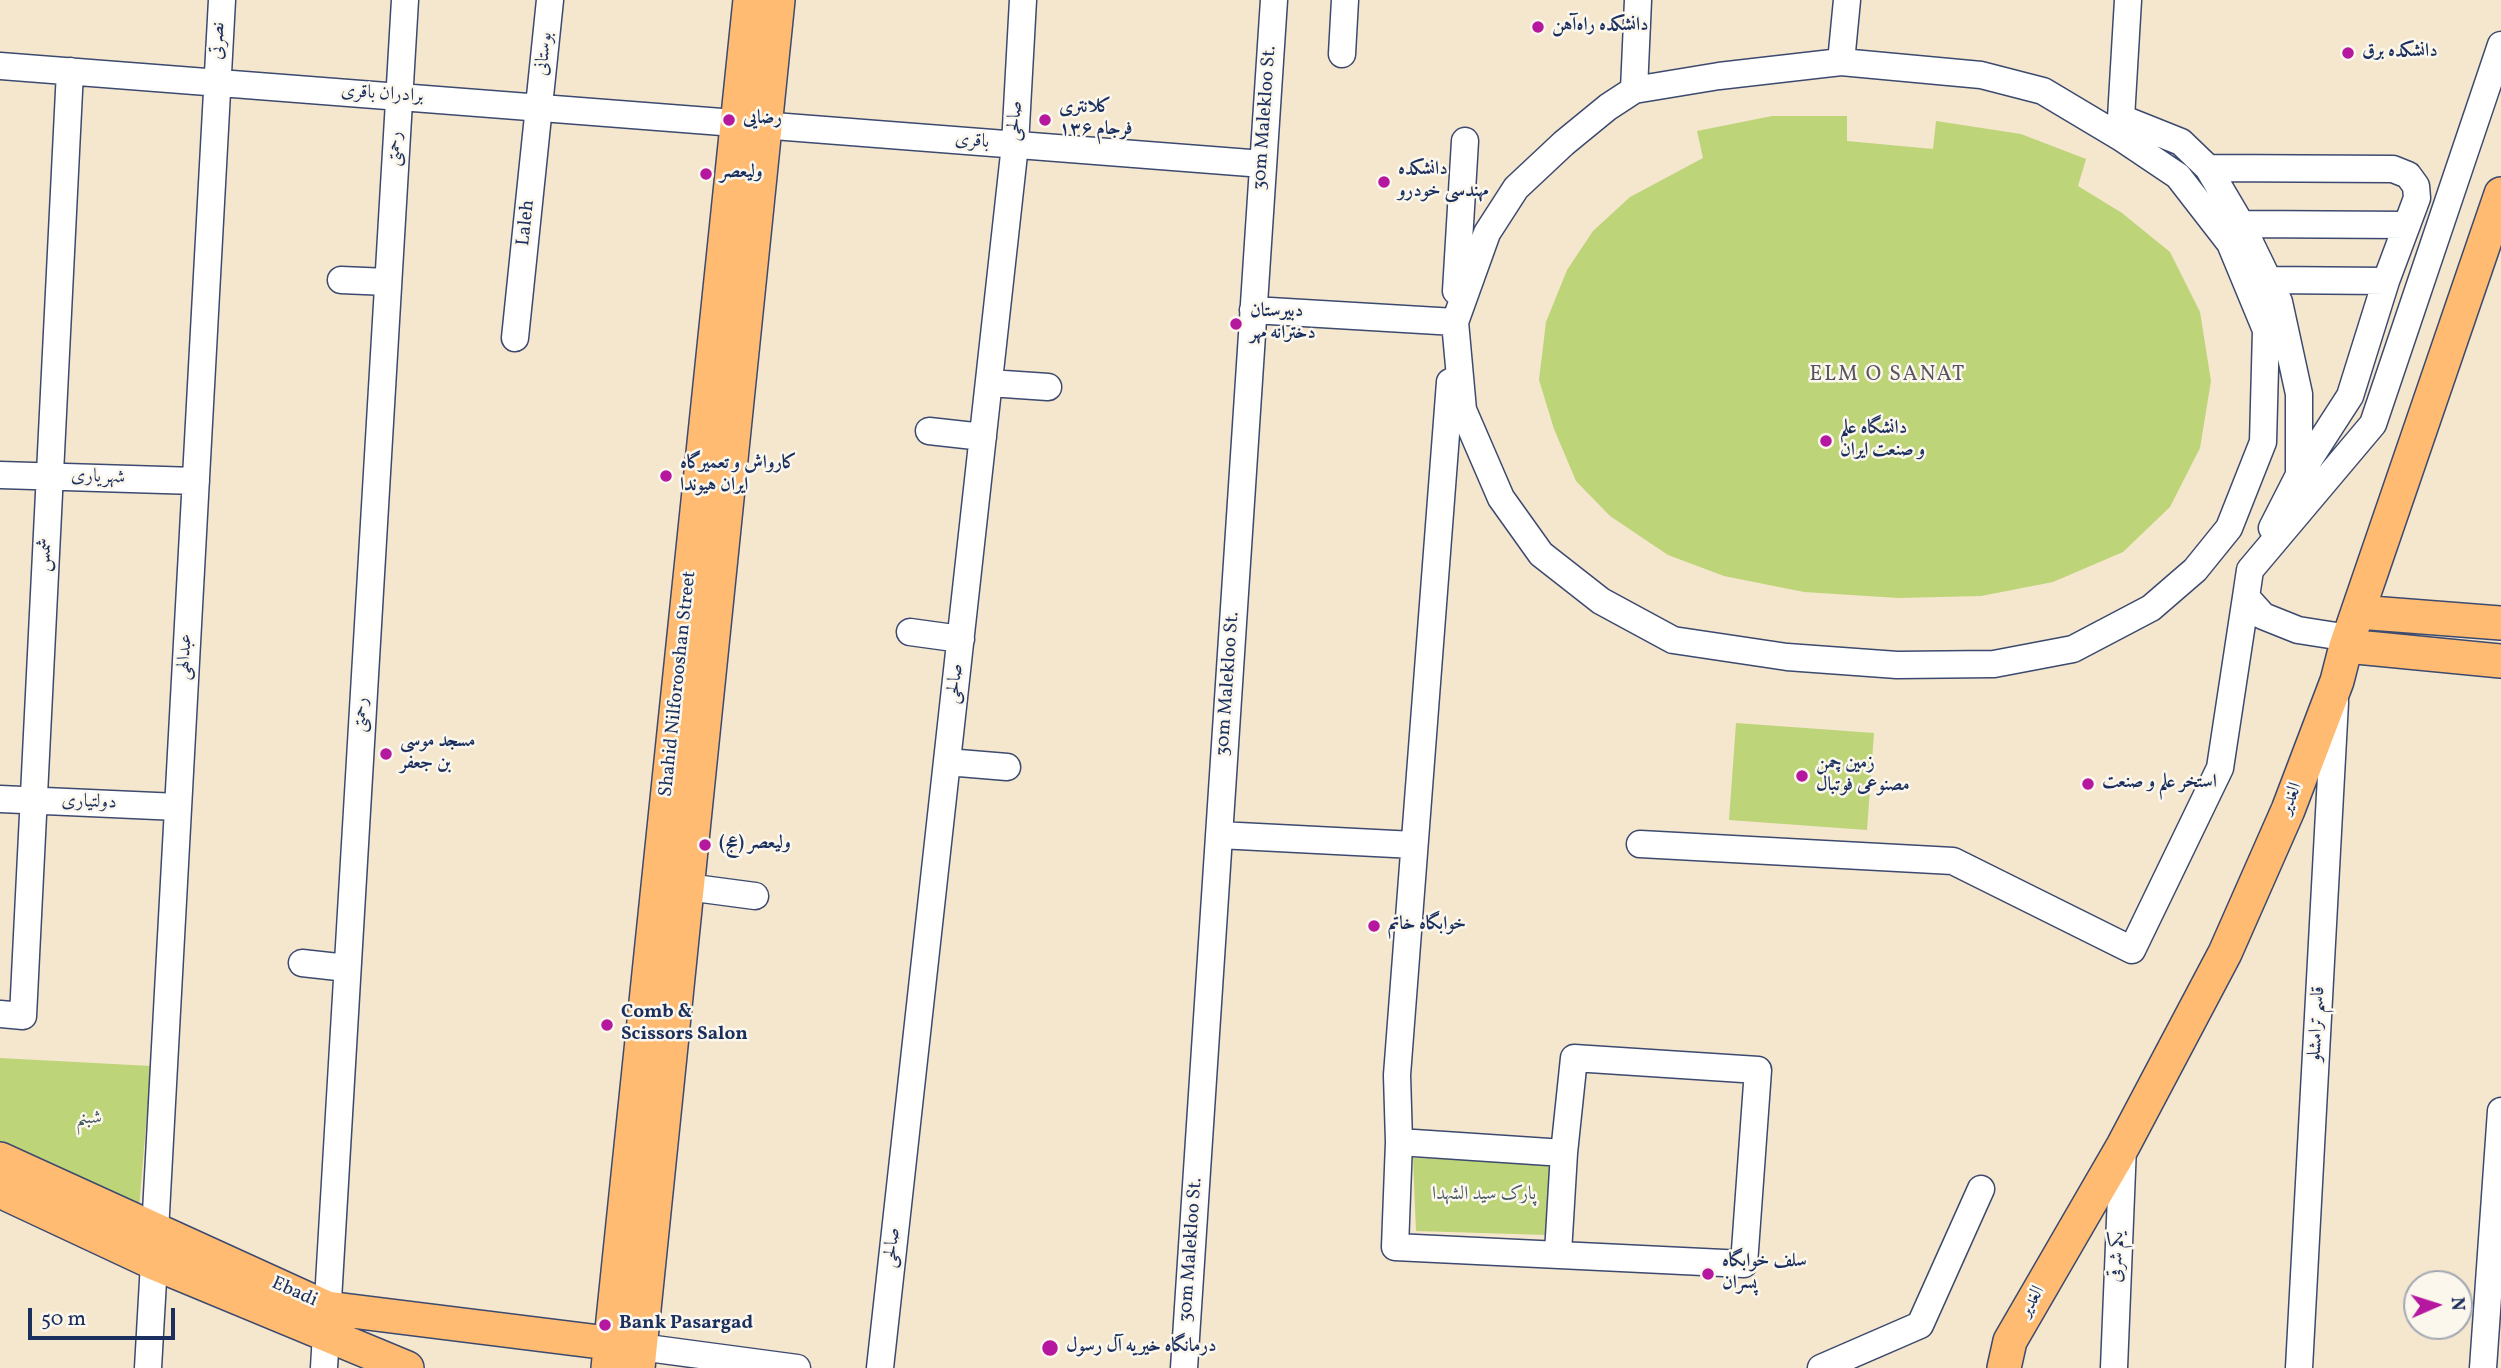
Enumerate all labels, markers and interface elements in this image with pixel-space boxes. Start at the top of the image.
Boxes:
place label: دانشکده راه‌آهن [1552,16,1649,38]
marker: دانشکده راه‌آهن [1530,19,1546,35]
street label: نصرتی [207,22,231,60]
street label: بوستانی [531,31,559,77]
place label: دانشکده برق [2362,42,2438,64]
street label: 30m Malekloo St. [1250,45,1282,191]
marker: دانشکده برق [2340,45,2356,61]
street label: برادران باقری [340,81,424,109]
place label: کلانتری ۱۳۶ فرجام [1059,98,1133,142]
street label: صالحی [1003,100,1029,142]
place label: رضایی [743,109,782,131]
marker: رضایی [721,112,737,128]
marker: کلانتری ۱۳۶ فرجام [1037,112,1053,128]
street label: باقری [954,129,990,155]
street label: رحمتی [384,131,408,167]
place label: دانشکده مهندسی خودرو [1398,160,1489,204]
place label: ولیعصر [720,163,763,185]
marker: ولیعصر [698,166,714,182]
marker: دانشکده مهندسی خودرو [1376,174,1392,190]
street label: Laleh [513,199,541,247]
place label: دبیرستان دخترانه مهر [1250,302,1316,346]
marker: دبیرستان دخترانه مهر [1228,316,1244,332]
district label: ELM O SANAT [1811,363,1965,389]
place label: دانشگاه علم و صنعت ایران [1840,419,1925,463]
marker: دانشگاه علم و صنعت ایران [1818,433,1834,449]
place label: کارواش و تعمیرگاه ایران هیوندا [680,454,797,498]
street label: شهریاری [71,466,125,490]
marker: کارواش و تعمیرگاه ایران هیوندا [658,468,674,484]
street label: شمس [34,538,58,572]
street label: Shahid Nilforooshan Street [656,570,702,798]
street label: 30m Malekloo St. [1213,611,1245,757]
street label: عبدالهی [173,633,199,681]
street label: صالحی [943,663,969,705]
street label: رحمتی [350,697,374,733]
place label: مسجد موسی بن جعفر [400,732,475,776]
marker: مسجد موسی بن جعفر [378,746,394,762]
place label: زمین چمن مصنوعی فوتبال [1816,754,1910,798]
marker: زمین چمن مصنوعی فوتبال [1794,768,1810,784]
place label: استخر علم و صنعت [2102,773,2217,795]
marker: استخر علم و صنعت [2080,776,2096,792]
street label: الغدیر [2275,780,2309,818]
street label: دولتیاری [61,791,117,815]
place label: ولیعصر (عج) [719,834,791,856]
marker: ولیعصر (عج) [697,837,713,853]
place label: خوابگاه خاتم [1388,915,1466,937]
marker: خوابگاه خاتم [1366,918,1382,934]
street label: قاسم ترامشلو [2305,986,2331,1062]
place label: Comb & Scissors Salon [621,1003,748,1047]
marker: Comb & Scissors Salon [599,1017,615,1033]
park label: شبنم [76,1109,102,1131]
street label: 30m Malekloo St. [1176,1177,1208,1323]
park label: پارک سید الشهدا [1432,1185,1536,1207]
street label: صالحی [880,1227,906,1269]
street label: یکم شرقی [2106,1231,2130,1283]
place label: سلف خوابگاه پسران [1722,1252,1807,1296]
marker: سلف خوابگاه پسران [1700,1266,1716,1282]
north arrow [2403,1270,2473,1340]
street label: Ebadi [268,1273,320,1313]
street label: الغدیر [2015,1282,2051,1322]
scale bar [32,1294,178,1338]
text: N [2444,1296,2470,1312]
text: 50 m [41,1305,86,1334]
place label: Bank Pasargad [619,1314,753,1336]
marker: Bank Pasargad [597,1317,613,1333]
place label: درمانگاه خیریه آل رسول [1066,1337,1217,1359]
marker: درمانگاه خیریه آل رسول [1040,1338,1060,1358]

